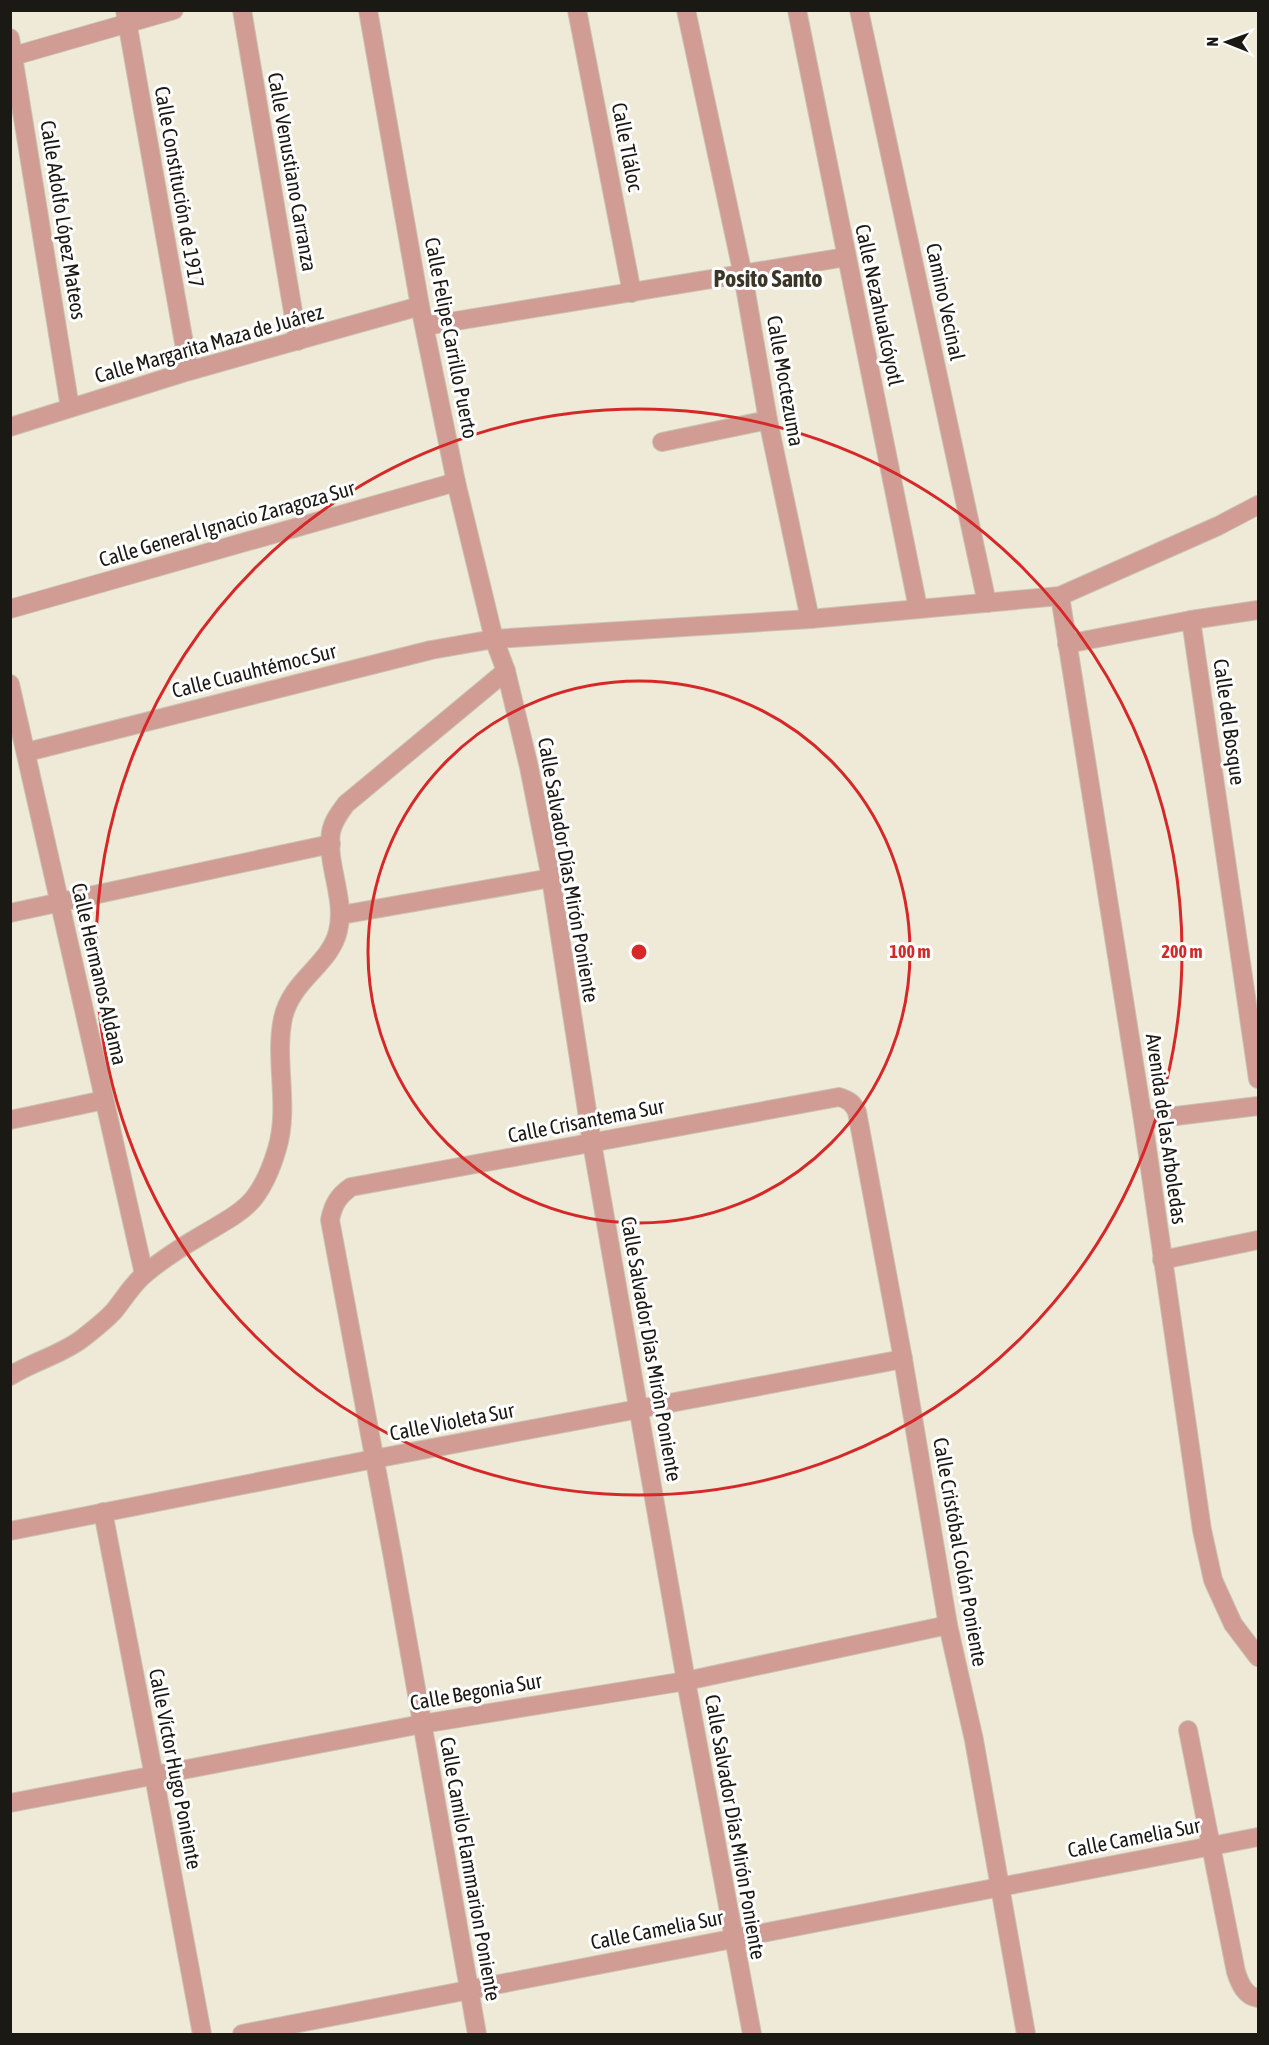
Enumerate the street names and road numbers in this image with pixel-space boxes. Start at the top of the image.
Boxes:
street label: Calle Venustiano Carranza [264,71,322,273]
street label: Calle Constitución de 1917 [150,84,210,289]
street label: Calle Tláloc [608,101,648,193]
street label: Calle Adolfo López Mateos [36,119,92,321]
street label: Calle Nezahualcóyotl [851,222,909,388]
street label: Calle Felipe Carrillo Puerto [421,235,483,441]
street label: Camino Vecinal [922,241,970,363]
street label: Calle Margarita Maza de Juárez [92,299,326,387]
street label: Calle Moctezuma [763,314,809,448]
street label: Calle General Ignacio Zaragoza Sur [96,475,358,571]
street label: Calle Cuauhtémoc Sur [169,638,339,702]
street label: Calle del Bosque [1209,657,1251,787]
street label: Calle Salvador Días Mirón Poniente [534,736,604,1004]
street label: Calle Hermanos Aldama [67,880,133,1067]
street label: Avenida de las Arboledas [1142,1032,1192,1226]
street label: Calle Crisantema Sur [506,1093,667,1147]
street label: Calle Salvador Días Mirón Poniente [617,1215,687,1483]
street label: Calle Violeta Sur [388,1397,517,1445]
street label: Calle Cristóbal Colón Poniente [929,1436,993,1668]
street label: Calle Víctor Hugo Poniente [145,1666,207,1871]
street label: Calle Begonia Sur [408,1667,544,1714]
street label: Calle Salvador Días Mirón Poniente [701,1693,771,1961]
street label: Calle Camilo Flammarion Poniente [436,1735,506,2003]
street label: Calle Camelia Sur [1065,1812,1203,1862]
street label: Calle Camelia Sur [588,1904,726,1954]

